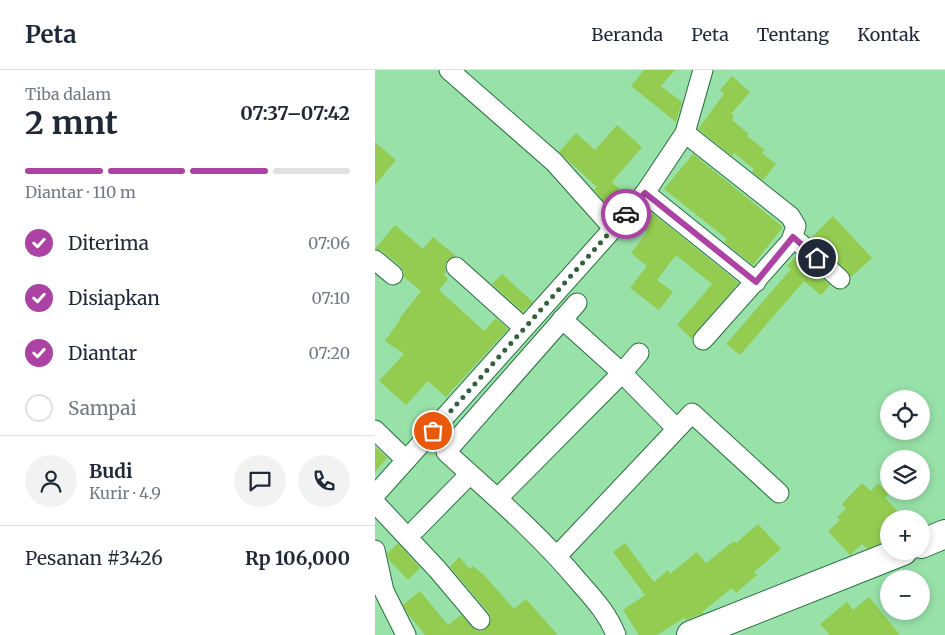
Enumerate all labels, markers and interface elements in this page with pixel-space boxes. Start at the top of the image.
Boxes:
text: Peta [25,19,77,50]
text: Beranda [591,23,663,46]
text: Peta [691,23,729,46]
text: Tentang [757,23,829,46]
text: Kontak [857,23,920,46]
text: Tiba dalam [25,84,111,104]
text: 07:37–07:42 [240,101,350,125]
text: 2 mnt [25,103,118,143]
text: Diantar · 110 m [25,182,136,202]
courier [601,189,651,239]
icon: car [612,200,640,228]
icon: check [25,229,53,257]
text: Diterima [68,231,149,255]
text: 07:06 [308,233,350,253]
pin [796,237,838,279]
icon: home [803,244,831,272]
icon: check [25,284,53,312]
text: Disiapkan [68,286,160,310]
text: 07:10 [312,288,350,308]
icon: check [25,339,53,367]
text: Diantar [68,341,137,365]
text: 07:20 [309,343,350,363]
map controls [880,390,930,620]
button: locate [880,390,930,440]
text: Sampai [68,396,137,420]
pin [412,410,454,452]
icon: bag [419,417,447,445]
button: layers [880,450,930,500]
button: person [25,455,77,507]
button: chat [234,455,286,507]
button: phone [298,455,350,507]
text: Budi [89,459,133,483]
text: Kurir · 4.9 [89,483,161,503]
button: + [880,510,930,560]
text: Pesanan #3426 [25,546,163,570]
text: Rp 106,000 [245,546,350,570]
button: − [880,570,930,620]

